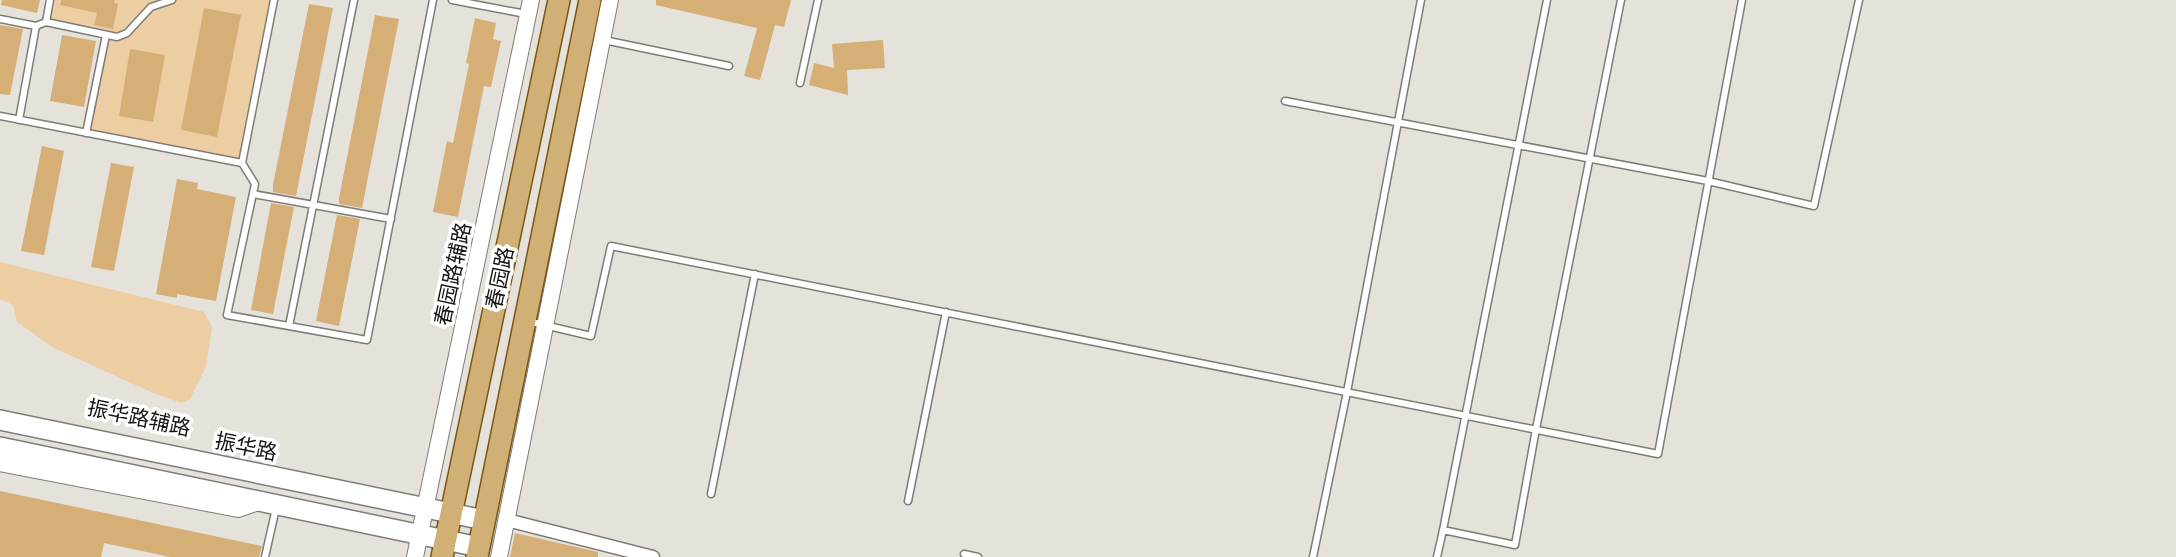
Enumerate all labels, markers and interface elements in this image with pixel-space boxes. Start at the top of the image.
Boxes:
street label: 春园路辅路 [430,220,475,328]
street label: 春园路 [482,245,517,311]
street label: 振华路辅路 [85,395,193,440]
street label: 振华路 [213,429,279,464]

